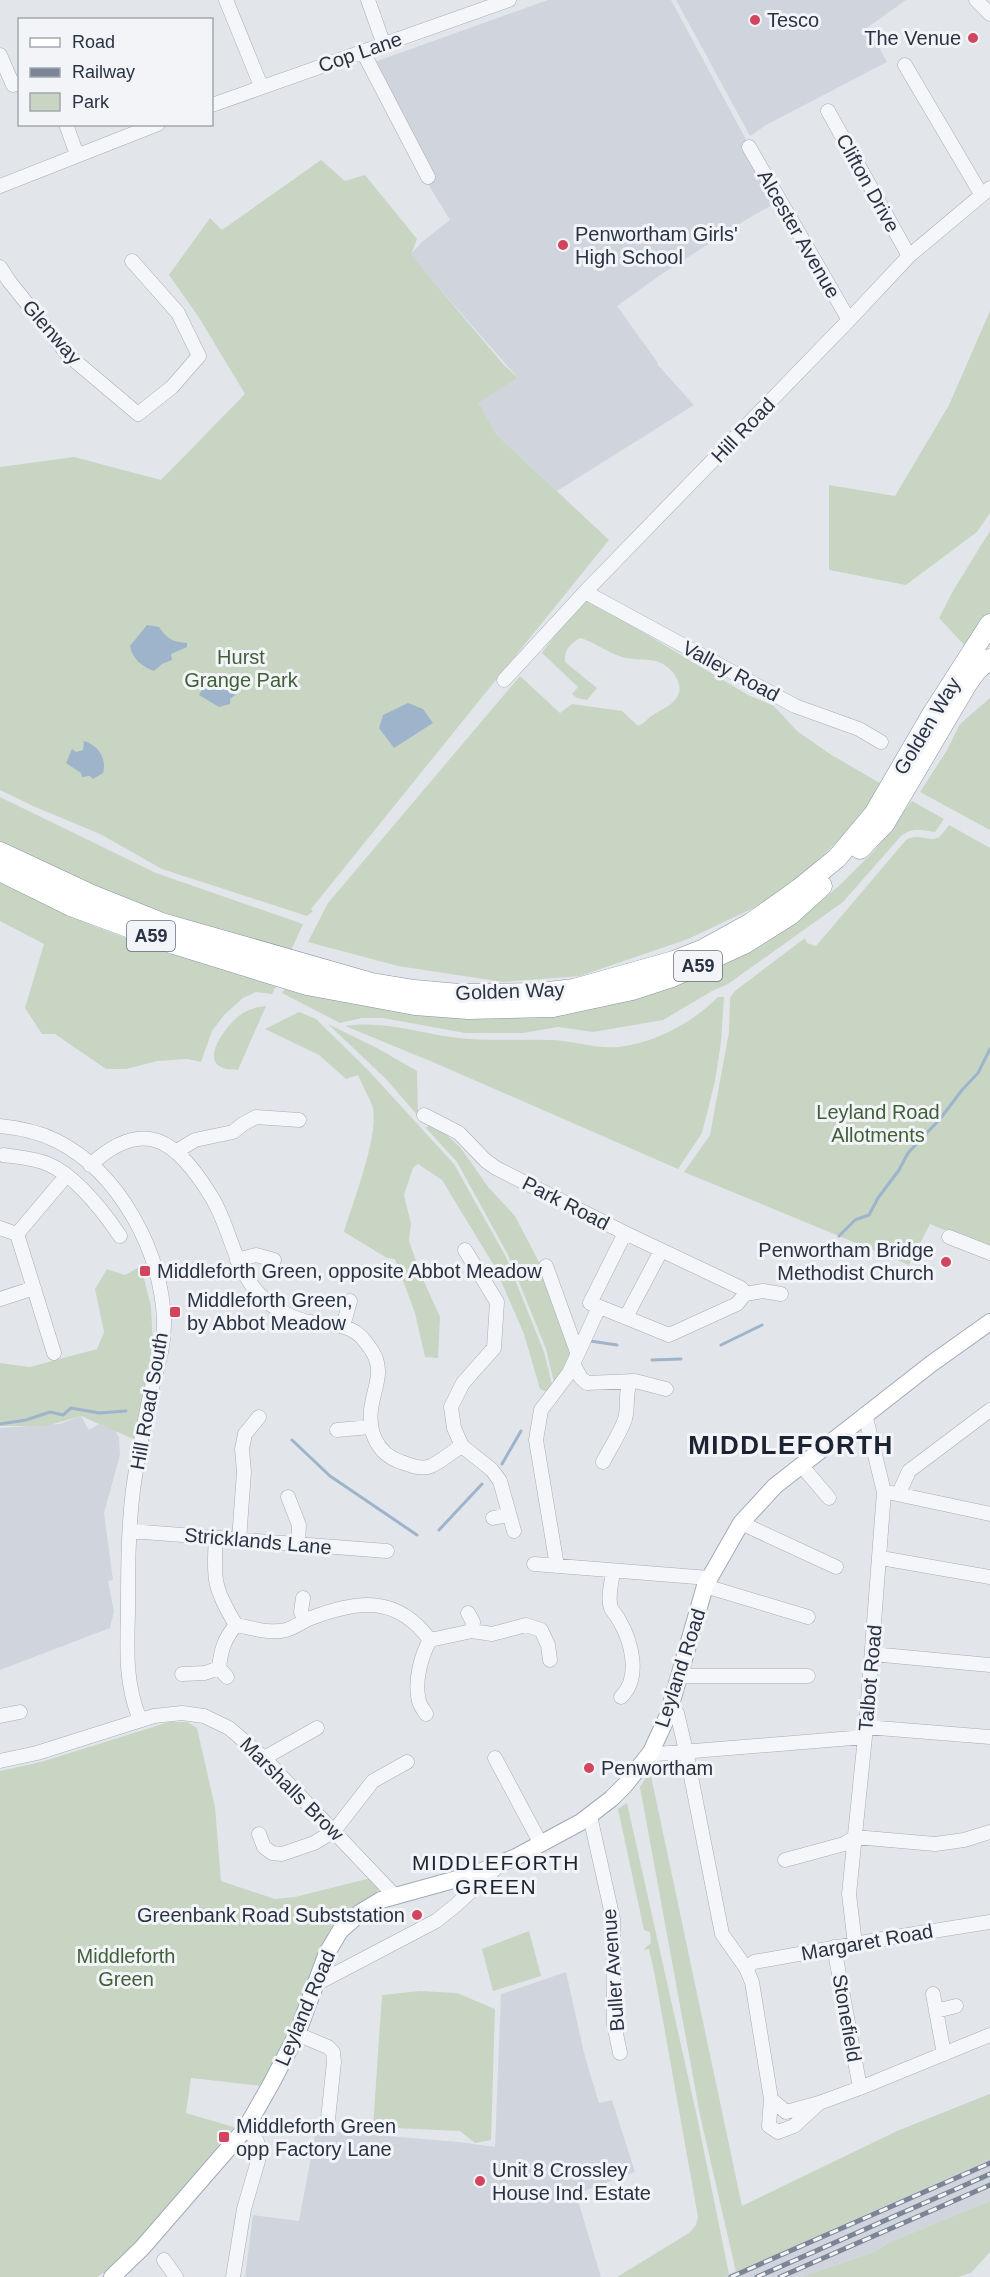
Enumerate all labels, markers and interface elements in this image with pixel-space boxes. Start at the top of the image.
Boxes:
place label: Tesco [767,9,819,31]
marker: Tesco [748,13,762,27]
legend [18,18,213,126]
street label: Cop Lane [315,27,405,77]
place label: The Venue [864,27,961,49]
marker: The Venue [966,31,980,45]
text: Road [72,32,115,52]
text: Railway [72,62,135,82]
text: Park [72,92,110,112]
street label: Clifton Drive [832,130,904,236]
street label: Alcester Avenue [753,166,845,302]
place label: Penwortham Girls' High School [575,223,738,268]
marker: Penwortham Girls' High School [556,238,570,252]
street label: Glenway [18,295,86,369]
street label: Hill Road [707,393,779,467]
street label: Valley Road [679,636,783,706]
park label: Hurst Grange Park [184,646,299,691]
street label: Golden Way [889,673,965,779]
road number: A59 [127,921,175,951]
road number: A59 [674,951,722,981]
street label: Golden Way [455,978,565,1004]
park label: Leyland Road Allotments [816,1101,940,1146]
street label: Park Road [519,1172,613,1234]
place label: Penwortham Bridge Methodist Church [758,1239,934,1284]
marker: Penwortham Bridge Methodist Church [939,1255,953,1269]
place label: Middleforth Green, opposite Abbot Meadow [157,1260,542,1282]
marker: Middleforth Green, opposite Abbot Meadow [138,1264,152,1278]
place label: Middleforth Green, by Abbot Meadow [187,1289,353,1334]
marker: Middleforth Green, by Abbot Meadow [168,1305,182,1319]
street label: Hill Road South [126,1331,172,1471]
district label: MIDDLEFORTH [688,1430,894,1460]
street label: Stricklands Lane [183,1524,333,1558]
street label: Leyland Road [650,1606,710,1730]
street label: Talbot Road [854,1624,886,1732]
street label: Marshalls Brow [236,1733,349,1846]
place label: Penwortham [601,1757,713,1779]
marker: Penwortham [582,1761,596,1775]
district label: MIDDLEFORTH GREEN [412,1851,580,1898]
place label: Greenbank Road Subststation [137,1904,405,1926]
marker: Greenbank Road Subststation [410,1908,424,1922]
street label: Buller Avenue [598,1908,628,2032]
street label: Margaret Road [799,1920,935,1964]
park label: Middleforth Green [77,1945,175,1990]
street label: Leyland Road [271,1947,339,2069]
street label: Stonefield [828,1972,866,2064]
place label: Middleforth Green opp Factory Lane [236,2115,396,2160]
marker: Middleforth Green opp Factory Lane [217,2130,231,2144]
place label: Unit 8 Crossley House Ind. Estate [492,2159,651,2204]
marker: Unit 8 Crossley House Ind. Estate [473,2174,487,2188]

